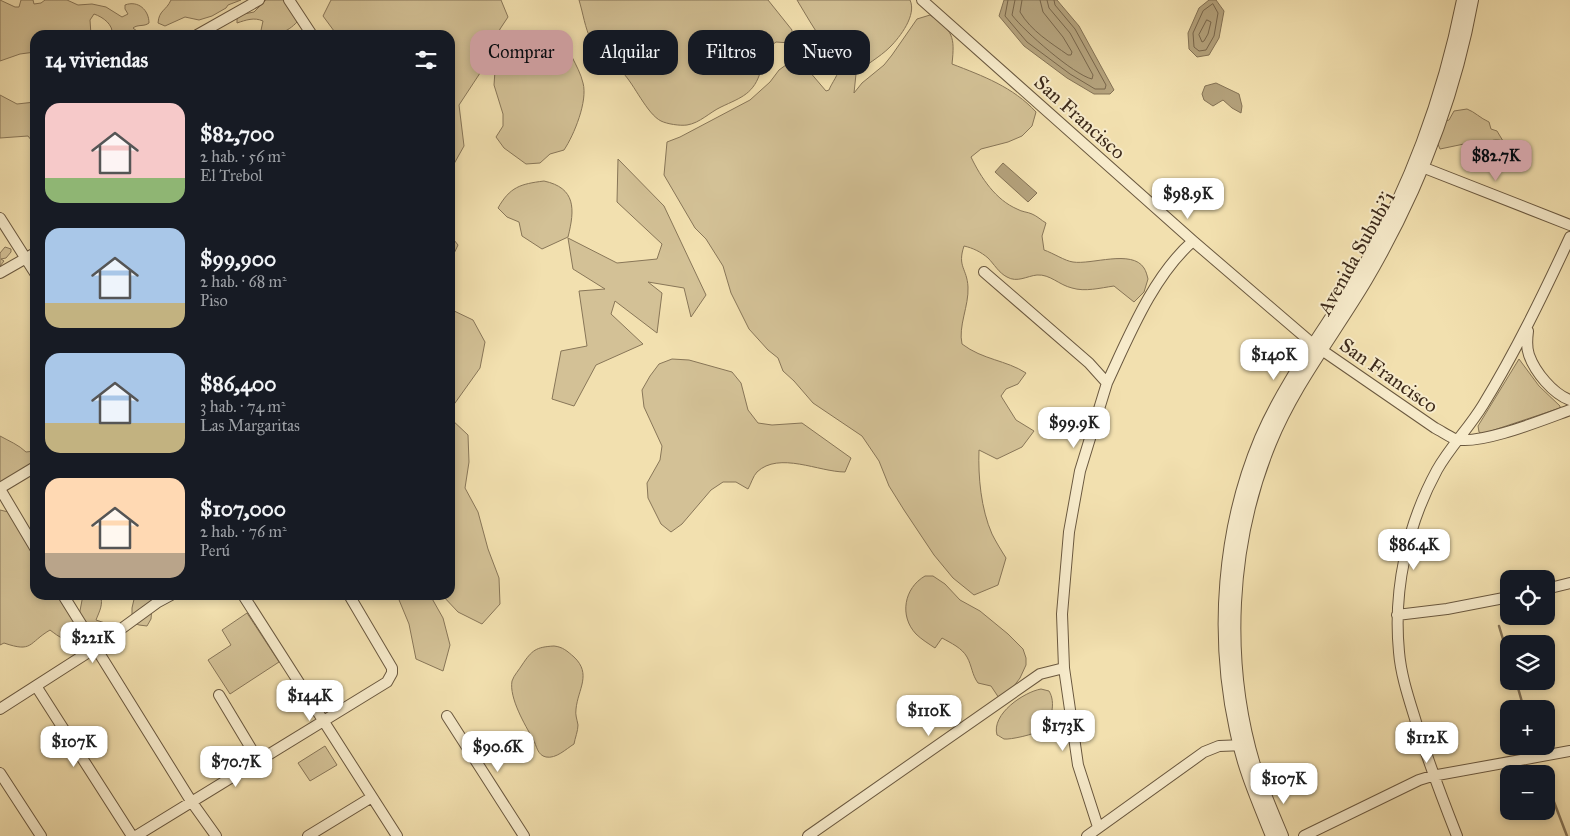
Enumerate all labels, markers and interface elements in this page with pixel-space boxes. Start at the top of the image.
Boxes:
chip: Comprar [470,30,573,75]
chip: Alquilar [583,30,678,75]
chip: Filtros [688,30,774,75]
chip: Nuevo [784,30,870,75]
icon: filters [412,46,440,74]
text: 14 viviendas [45,47,148,73]
street label: San Francisco [1029,70,1131,164]
text: $82,700 [200,121,274,147]
icon: home [85,123,145,183]
pin: $82.7K [1455,140,1537,182]
text: $82.7K [1472,146,1520,165]
text: 2 hab. · 56 m² [200,147,286,166]
text: El Trebol [200,166,263,185]
pin: $98.9K [1147,178,1229,220]
text: $98.9K [1163,184,1213,203]
street label: Avenida Sububi'i [1312,187,1400,320]
text: $99,900 [200,246,276,272]
icon: home [85,248,145,308]
text: 2 hab. · 68 m² [200,272,287,291]
text: Piso [200,291,228,310]
street label: San Francisco [1335,332,1443,418]
pin: $140K [1239,338,1309,381]
text: $140K [1251,345,1297,364]
text: $86,400 [200,371,277,397]
icon: home [85,373,145,433]
text: 3 hab. · 74 m² [200,397,286,416]
pin: $99.9K [1033,406,1115,449]
text: $99.9K [1049,413,1099,432]
text: Las Margaritas [200,416,300,435]
text: $107,000 [200,496,286,522]
icon: home [85,498,145,558]
text: 2 hab. · 76 m² [200,522,287,541]
pin: $86.4K [1373,528,1455,571]
text: $86.4K [1389,535,1439,554]
text: Perú [200,541,230,560]
map controls [1500,570,1555,820]
button: locate [1500,570,1555,625]
pin: $221K [58,622,128,664]
text: $221K [72,628,115,647]
button: layers [1500,635,1555,690]
pin: $144K [275,680,345,722]
text: $144K [287,686,333,705]
pin: $110K [894,694,964,737]
button: + [1500,700,1555,755]
text: $110K [908,701,950,720]
pin: $173K [1028,710,1098,752]
text: $173K [1042,716,1084,735]
pin: $112K [1392,722,1462,764]
pin: $107K [39,726,109,768]
text: $112K [1406,728,1448,747]
pin: $90.6K [457,730,539,773]
text: $107K [51,732,97,751]
text: $90.6K [473,737,523,756]
pin: $70.7K [195,746,277,788]
text: $70.7K [211,752,261,771]
pin: $107K [1249,762,1319,805]
button: − [1500,765,1555,820]
text: $107K [1261,769,1307,788]

